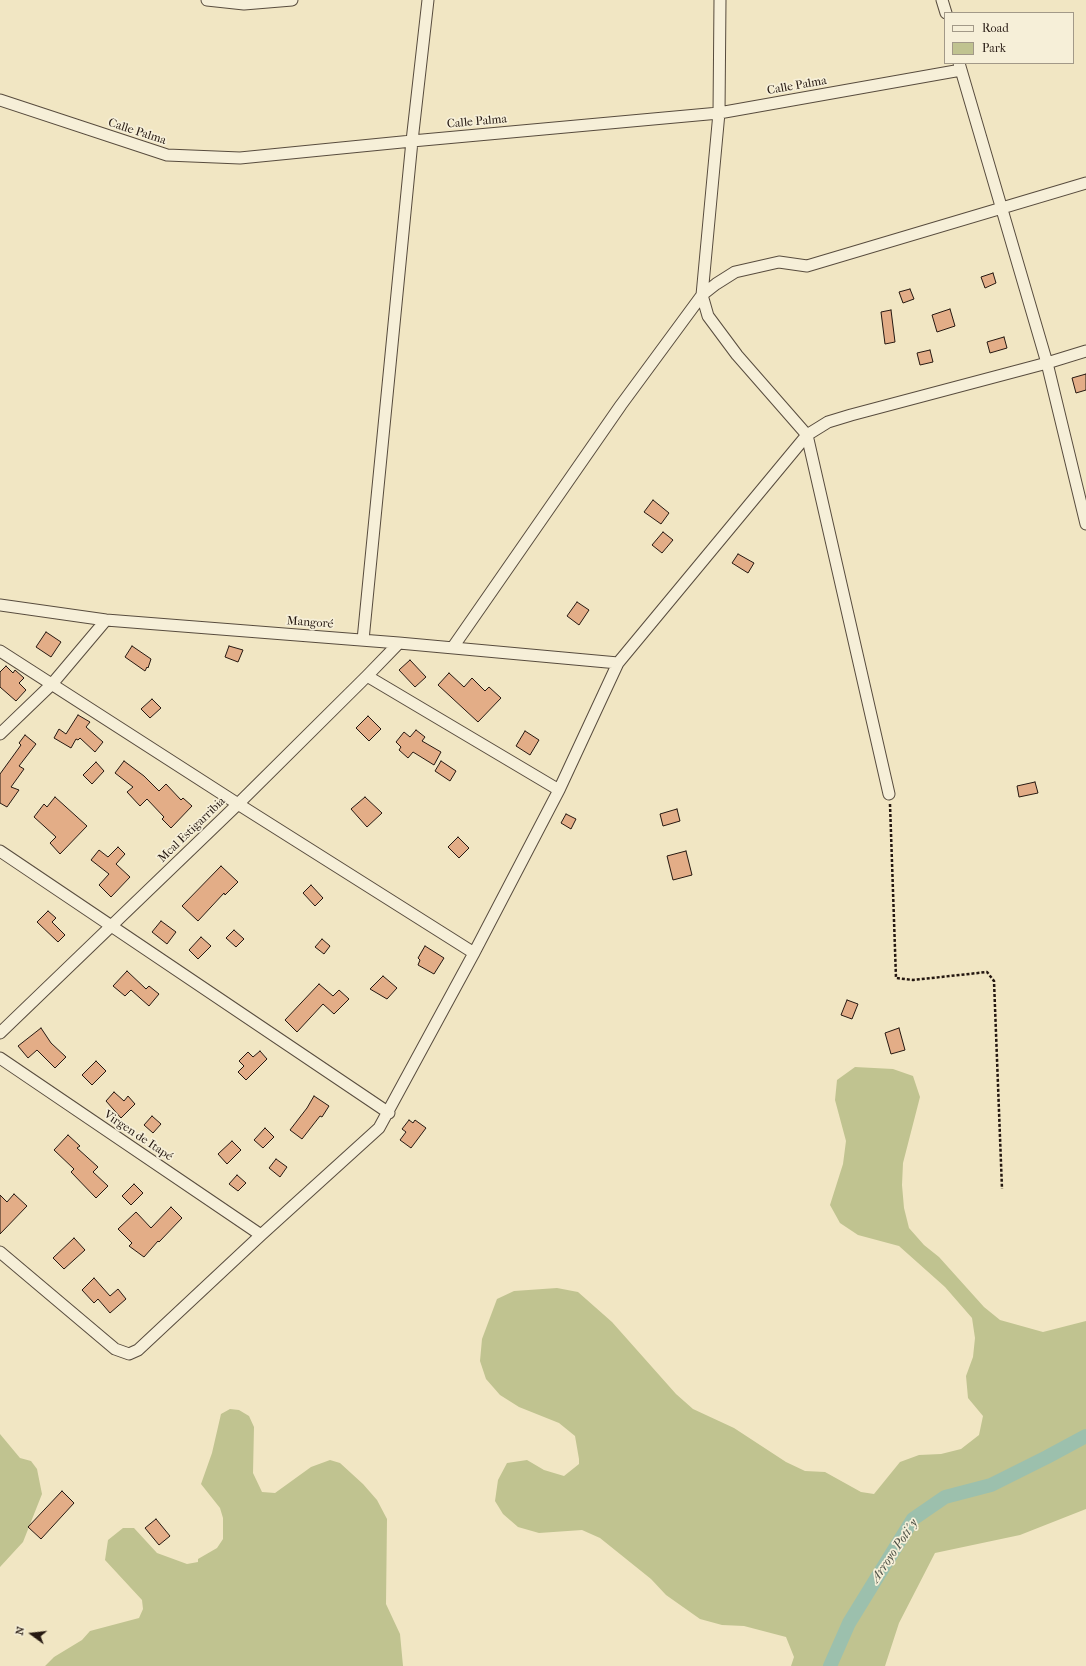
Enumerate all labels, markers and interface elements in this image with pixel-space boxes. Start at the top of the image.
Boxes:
legend [944,12,1074,64]
text: Road [982,21,1009,35]
text: Park [982,41,1006,55]
street label: Calle Palma [766,74,828,98]
street label: Calle Palma [446,112,508,132]
street label: Calle Palma [106,116,168,148]
street label: Mangoré [286,614,334,632]
street label: Mcal Estigarribia [155,794,229,866]
street label: Virgen de Itapé [101,1108,175,1164]
water label: Arroyo Poti´y [868,1516,922,1586]
north arrow [12,1614,52,1654]
text: N [13,1625,27,1636]

